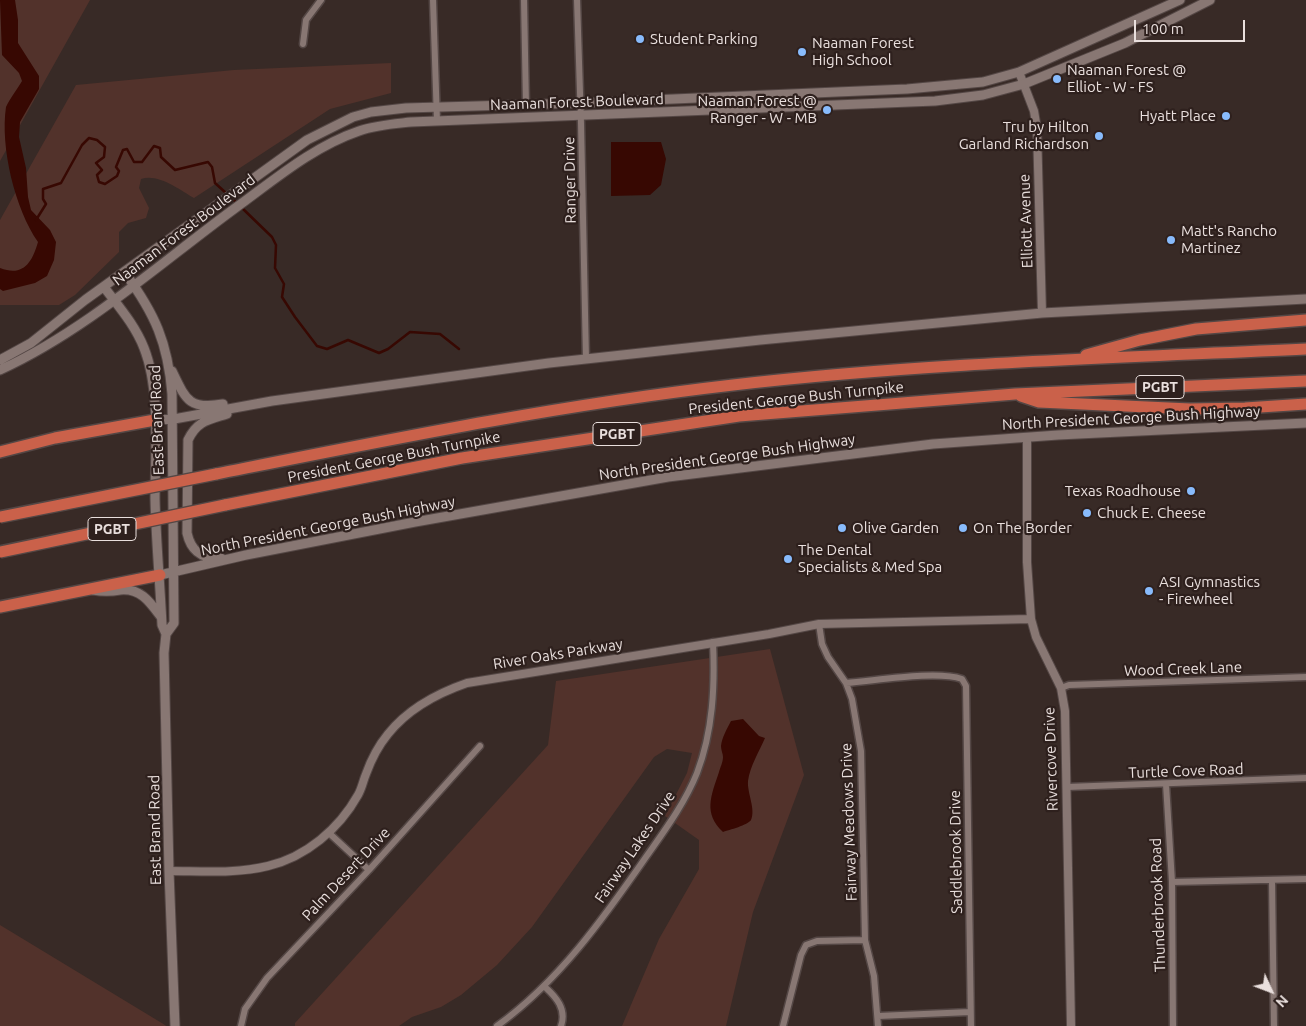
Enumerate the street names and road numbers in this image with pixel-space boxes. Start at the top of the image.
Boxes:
street label: Naaman Forest Boulevard [490,90,664,114]
street label: Ranger Drive [560,136,580,224]
street label: Naaman Forest Boulevard [109,171,259,289]
street label: Elliott Avenue [1015,173,1037,269]
street label: East Brand Road [146,365,168,475]
road number: PGBT [1136,376,1184,398]
street label: President George Bush Turnpike [687,378,905,418]
street label: North President George Bush Highway [1001,402,1261,434]
road number: PGBT [593,422,641,446]
street label: President George Bush Turnpike [286,428,502,486]
street label: North President George Bush Highway [598,430,856,484]
street label: North President George Bush Highway [199,493,457,559]
road number: PGBT [88,518,136,540]
street label: River Oaks Parkway [492,635,624,673]
street label: Wood Creek Lane [1124,658,1242,680]
street label: Rivercove Drive [1040,707,1062,811]
street label: Fairway Meadows Drive [837,743,861,901]
street label: Turtle Cove Road [1128,760,1244,782]
street label: East Brand Road [145,775,165,885]
street label: Fairway Lakes Drive [591,788,679,906]
street label: Saddlebrook Drive [946,790,966,914]
street label: Palm Desert Drive [298,824,394,924]
street label: Thunderbrook Road [1147,838,1169,972]

